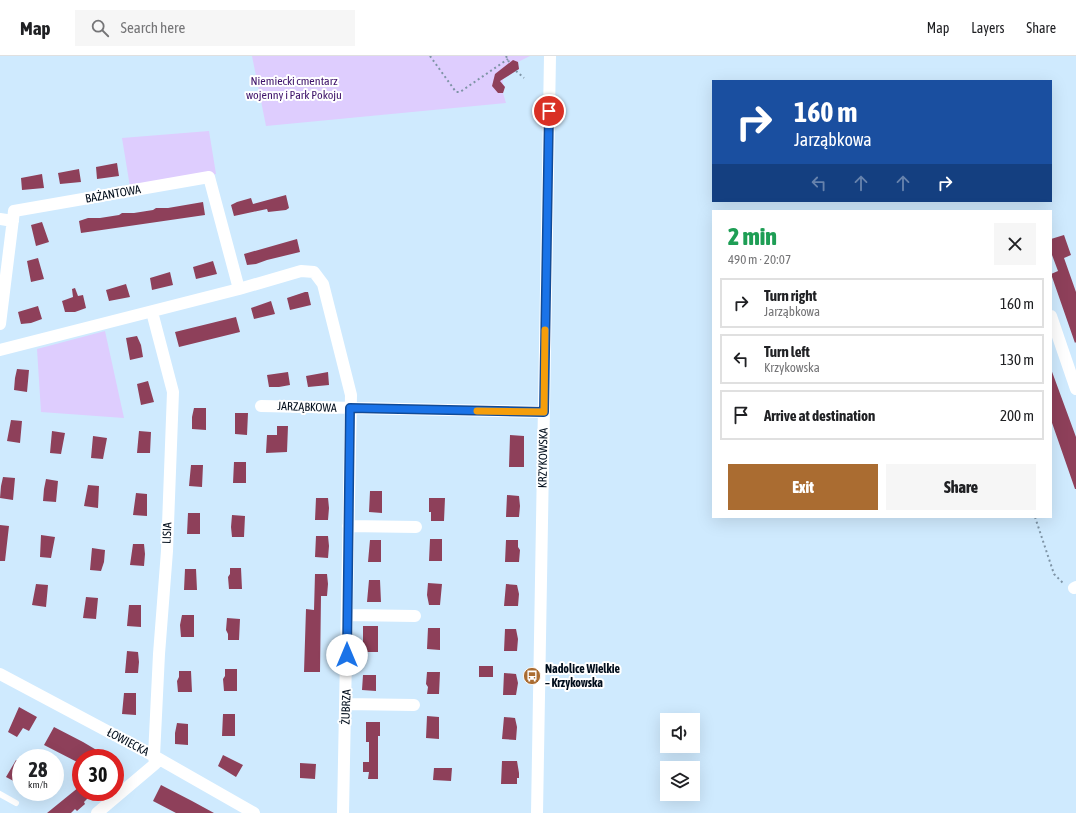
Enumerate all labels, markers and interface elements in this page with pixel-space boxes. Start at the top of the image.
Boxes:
search box [75,10,355,46]
text: Map [20,17,51,39]
icon: search [89,17,111,39]
text: Search here [121,19,185,36]
text: Map [927,20,949,36]
text: Layers [971,20,1004,36]
text: Share [1026,20,1056,36]
park label: Niemiecki cmentarz wojenny i Park Pokoju [246,74,342,102]
pin [532,94,566,128]
icon: right [728,96,780,148]
text: 160 m [794,96,857,128]
icon: arrive [538,100,560,122]
text: Jarząbkowa [794,129,872,150]
icon: left [808,172,830,194]
icon: ahead [850,172,872,194]
icon: ahead [892,172,914,194]
icon: right [934,172,956,194]
street label: BAŻANTOWA [84,182,142,206]
text: 2 min [728,223,777,250]
button: close [994,223,1036,265]
text: 490 m · 20:07 [728,252,791,267]
text: Turn right [764,287,817,304]
icon: right [730,292,752,314]
text: 160 m [1000,295,1034,312]
text: Jarząbkowa [764,304,820,319]
text: Turn left [764,343,810,360]
icon: left [730,348,752,370]
text: 130 m [1000,351,1034,368]
text: Krzykowska [764,360,820,375]
street label: JARZĄBKOWA [277,399,337,415]
icon: arrive [730,404,752,426]
text: Arrive at destination [764,407,875,424]
text: 200 m [1000,407,1034,424]
street label: KRZYKOWSKA [535,427,551,488]
button: Exit [728,464,878,510]
button: Share [886,464,1036,510]
street label: LISIA [160,522,174,544]
position arrow [326,634,368,676]
place label: Nadolice Wielkie – Krzykowska [545,662,621,690]
bus stop icon: Nadolice Wielkie – Krzykowska [522,666,542,686]
street label: ŻUBRZA [338,689,354,725]
map controls [660,713,700,801]
button: sound [660,713,700,753]
street label: ŁOWIECKA [105,725,151,759]
speed limit sign: 30 [72,749,124,801]
text: 28 [29,758,47,781]
button: layers [660,761,700,801]
text: km/h [28,779,48,790]

